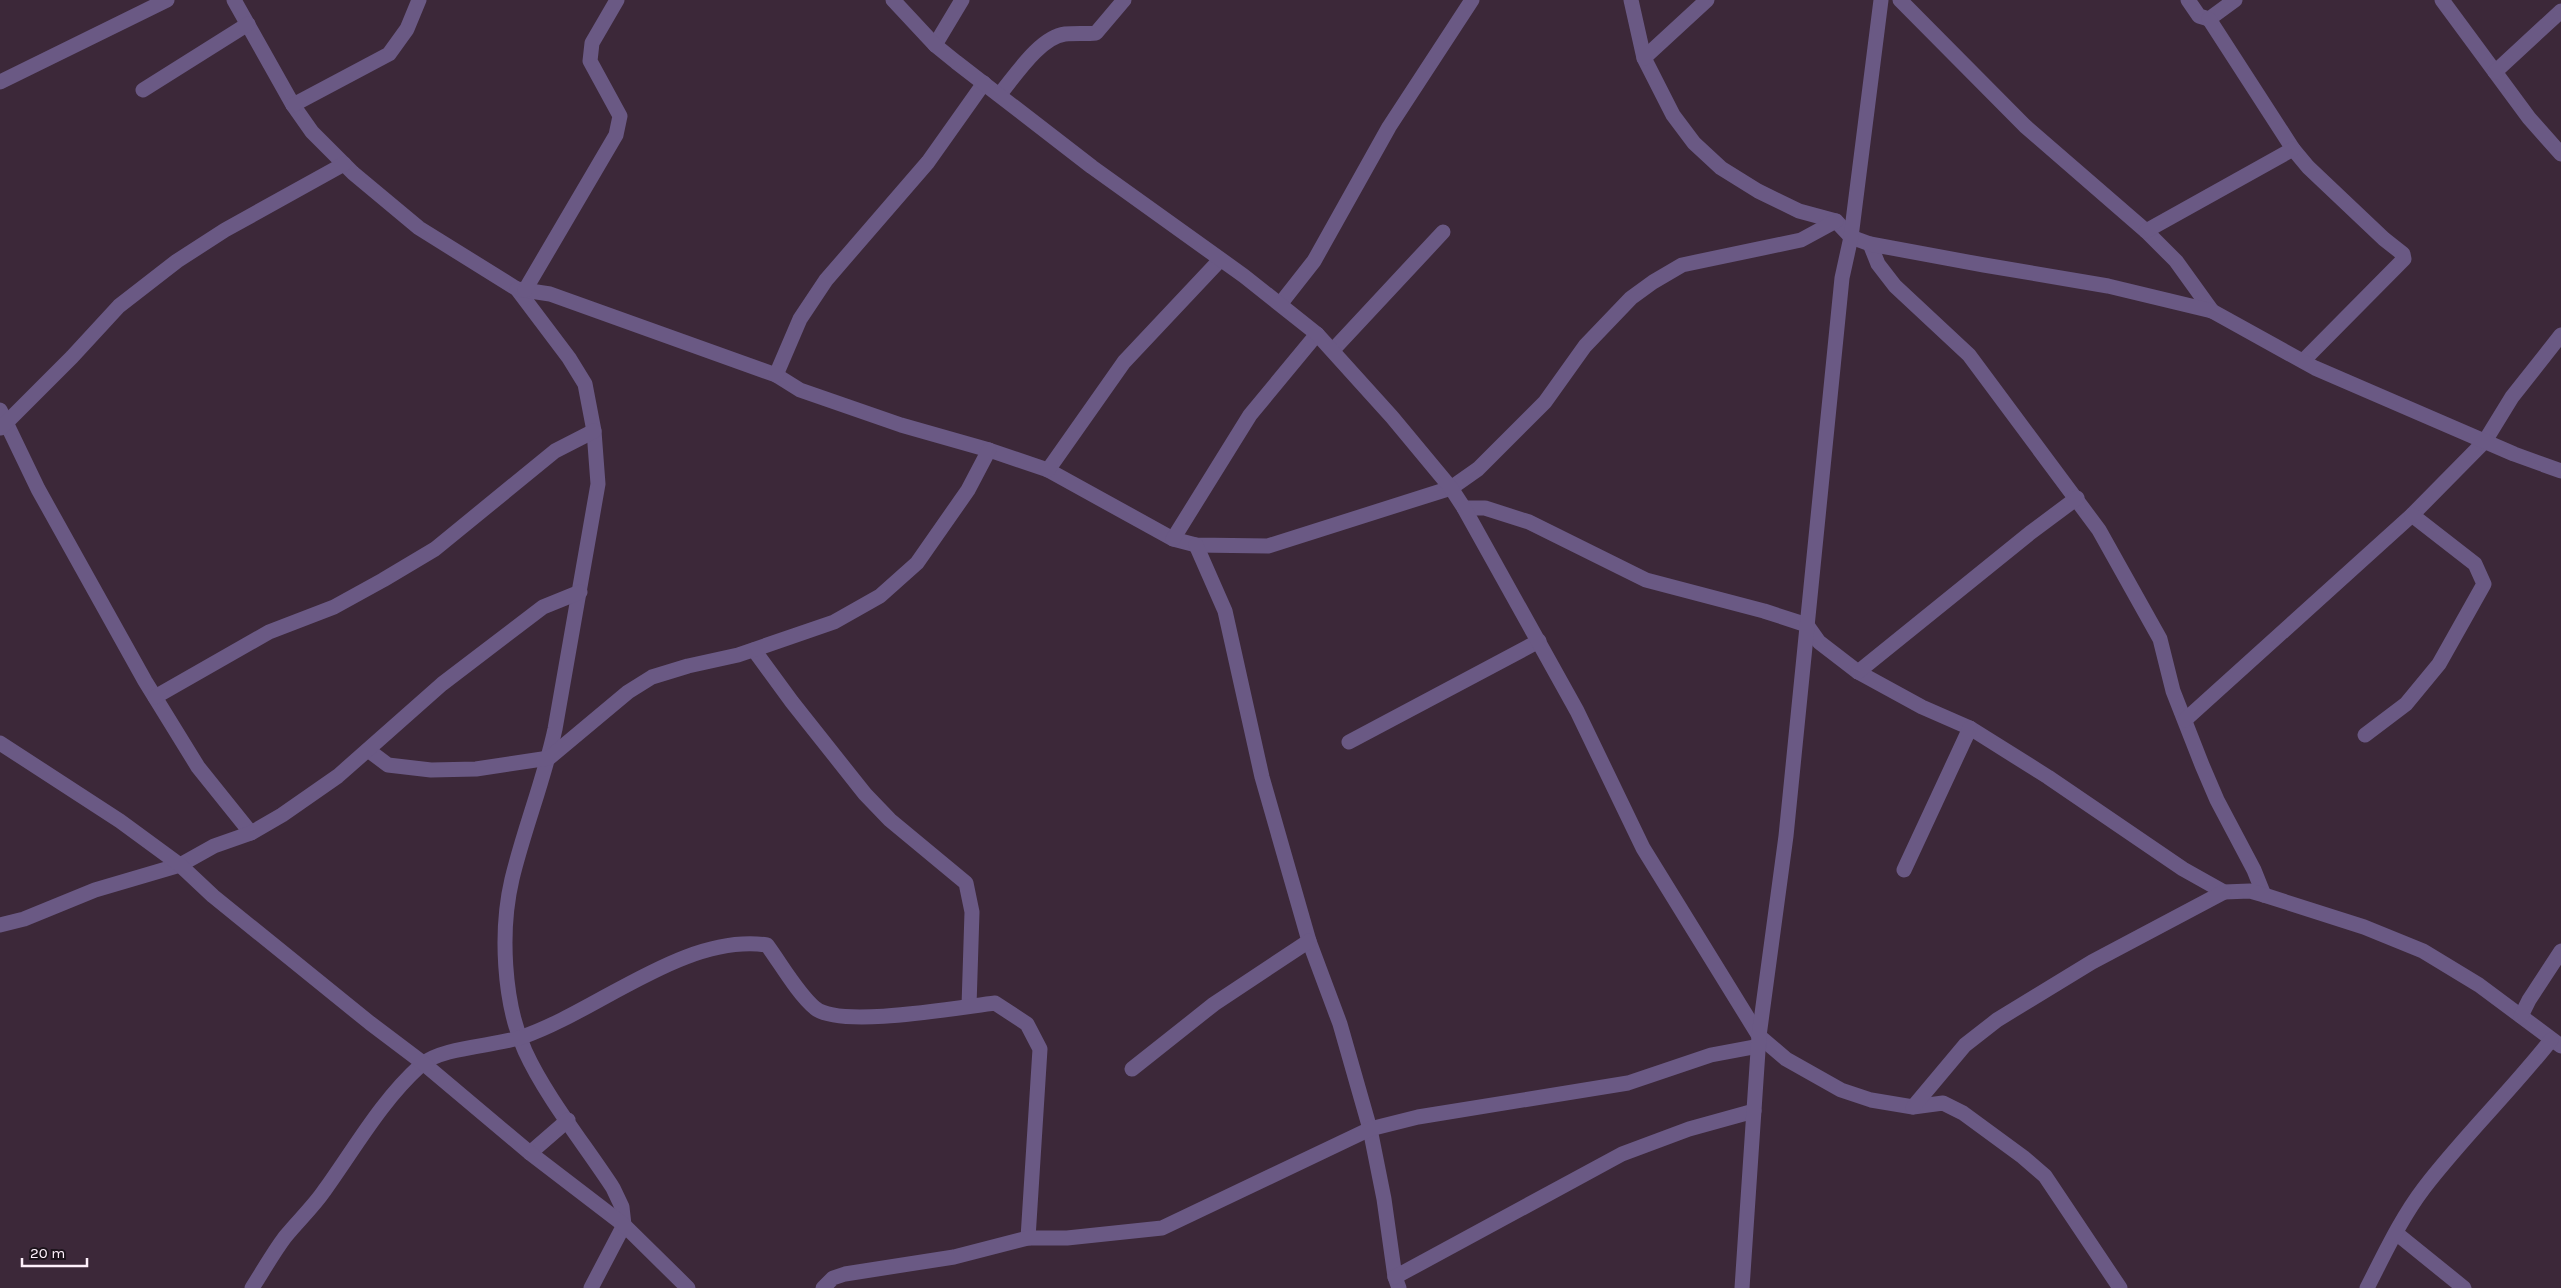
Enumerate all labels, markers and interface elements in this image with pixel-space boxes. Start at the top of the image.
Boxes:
scale bar [22,1236,88,1268]
text: 20 m [30,1244,65,1262]

